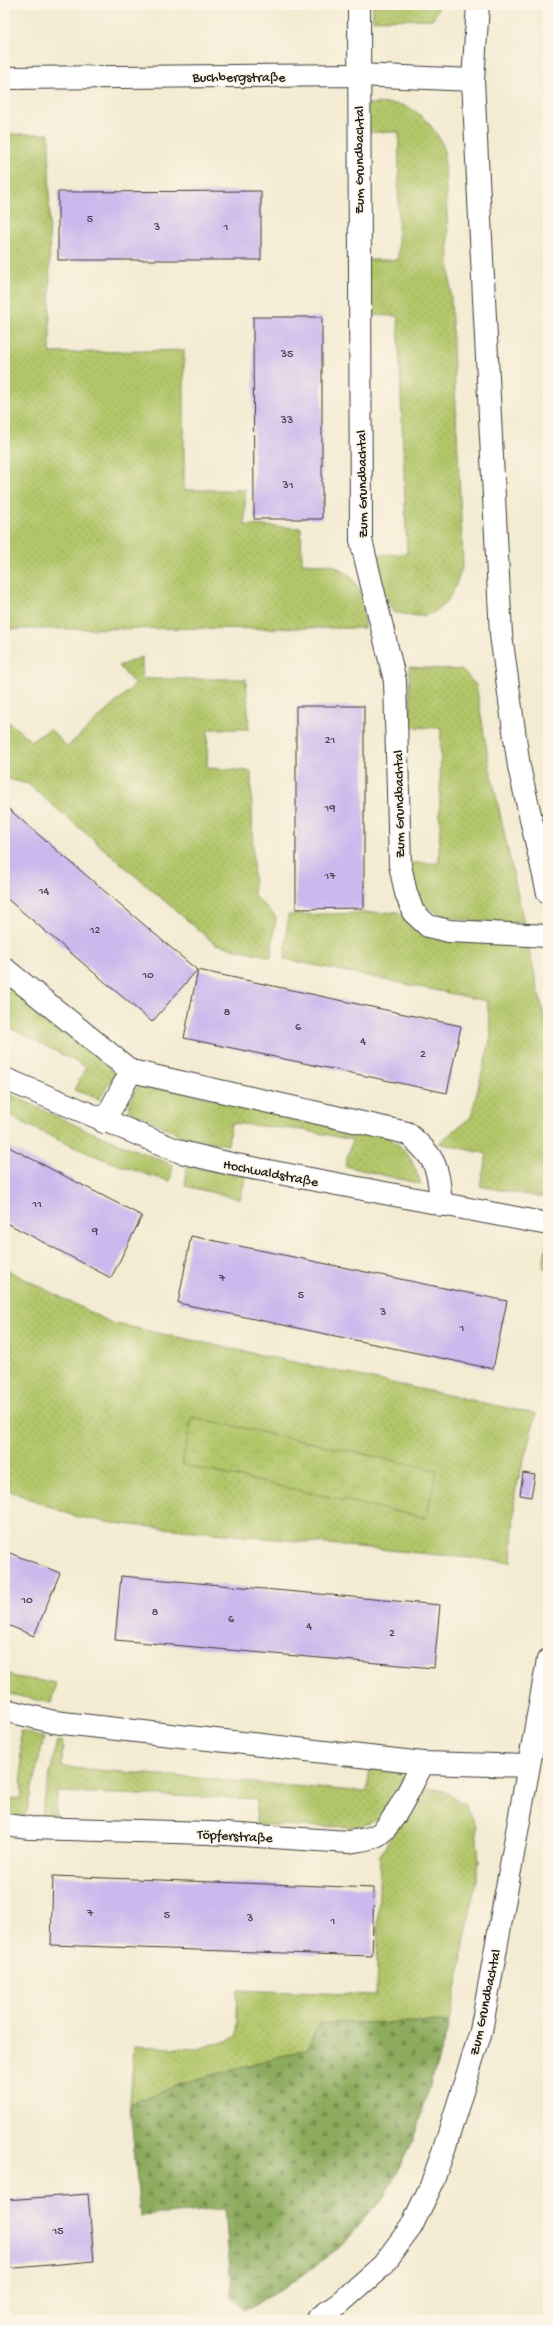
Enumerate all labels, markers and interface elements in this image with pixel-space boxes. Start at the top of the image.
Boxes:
street label: Buchbergstraße [192,70,286,87]
street label: Zum Grundbachtal [352,106,369,214]
house number: 5 [87,213,93,227]
house number: 3 [153,221,160,235]
house number: 1 [223,221,229,235]
house number: 35 [280,348,293,362]
house number: 33 [280,414,293,428]
street label: Zum Grundbachtal [354,430,373,538]
house number: 31 [281,479,294,493]
house number: 21 [325,734,336,748]
street label: Zum Grundbachtal [391,750,410,858]
house number: 19 [324,802,335,816]
house number: 17 [323,870,336,884]
house number: 14 [38,885,50,899]
house number: 12 [89,924,100,938]
house number: 10 [141,969,154,983]
house number: 8 [224,1006,231,1020]
house number: 6 [295,1021,302,1035]
house number: 4 [360,1035,366,1049]
house number: 2 [420,1048,426,1062]
street label: Hochwaldstraße [221,1157,320,1192]
house number: 11 [31,1198,42,1212]
house number: 9 [91,1225,98,1239]
house number: 7 [218,1272,226,1286]
house number: 5 [298,1289,304,1303]
house number: 3 [379,1306,386,1320]
house number: 1 [459,1322,465,1336]
house number: 10 [20,1594,33,1608]
house number: 8 [152,1606,159,1620]
house number: 6 [228,1613,235,1627]
house number: 4 [306,1620,312,1634]
house number: 2 [389,1627,395,1641]
street label: Töpferstraße [196,1827,274,1848]
house number: 7 [86,1907,94,1921]
house number: 5 [164,1909,170,1923]
house number: 3 [246,1912,253,1926]
house number: 1 [330,1915,336,1929]
street label: Zum Grundbachtal [467,1948,506,2057]
house number: 15 [51,2225,64,2239]

